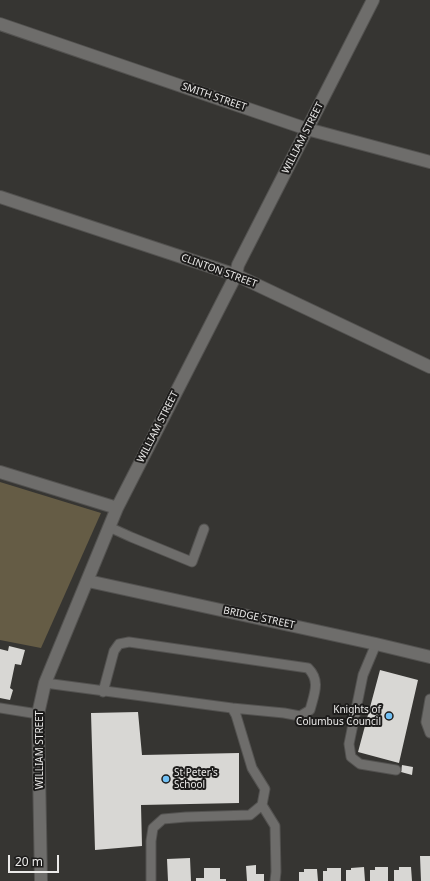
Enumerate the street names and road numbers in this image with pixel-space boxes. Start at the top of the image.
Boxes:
street label: SMITH STREET [180,80,248,114]
street label: WILLIAM STREET [280,100,326,176]
street label: CLINTON STREET [179,252,259,290]
street label: WILLIAM STREET [135,389,181,465]
street label: BRIDGE STREET [222,605,296,631]
street label: WILLIAM STREET [34,711,46,789]

